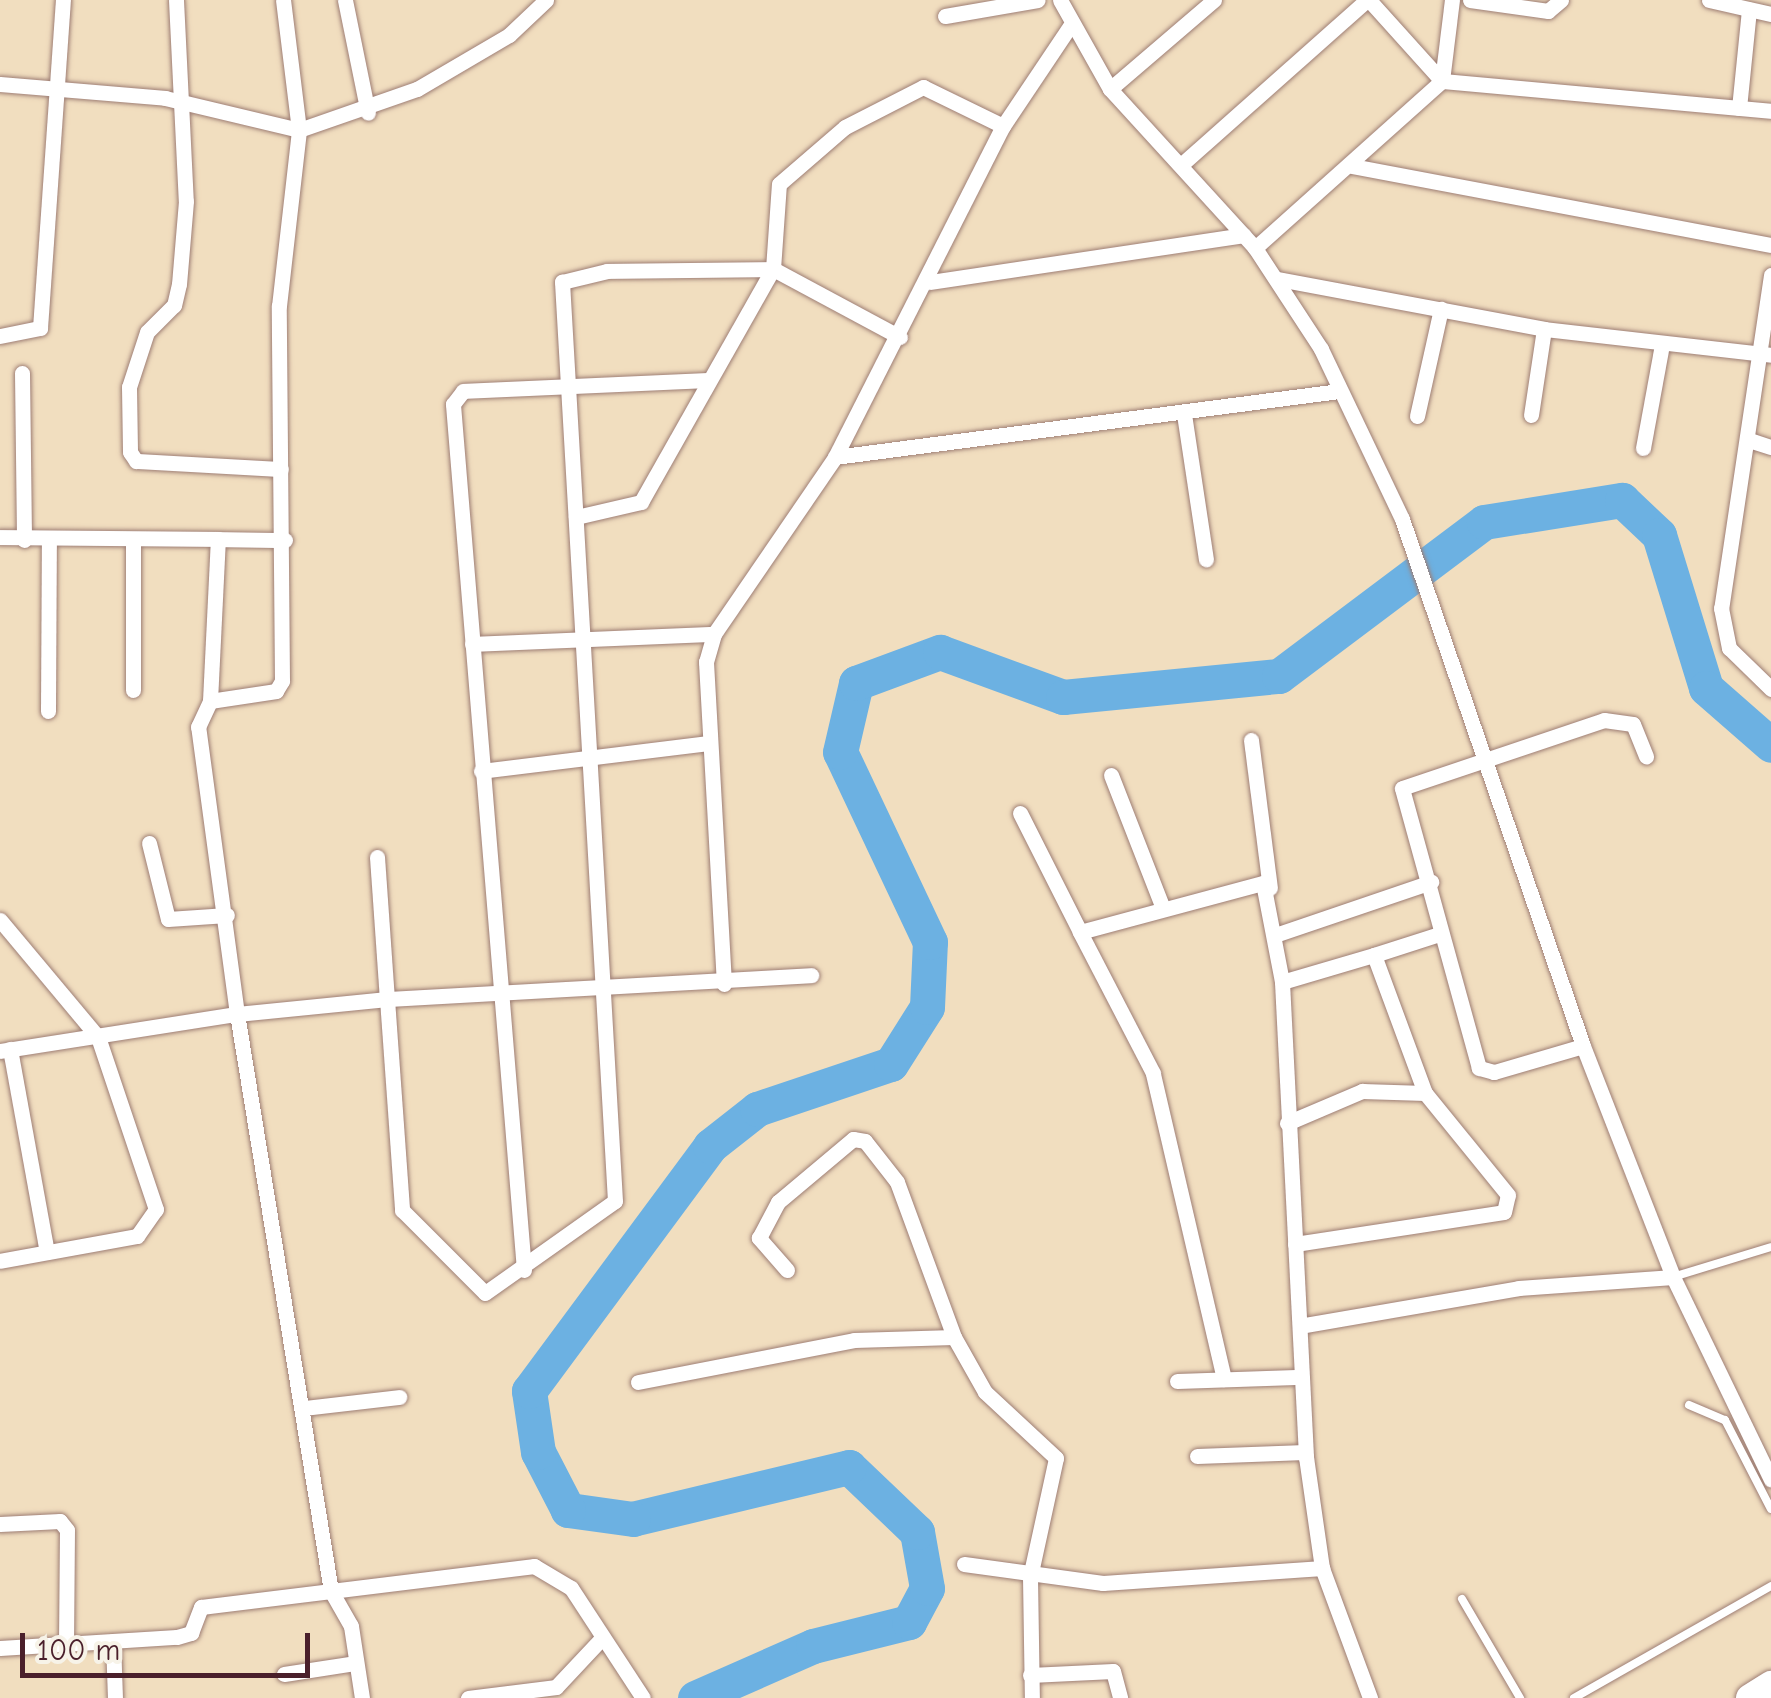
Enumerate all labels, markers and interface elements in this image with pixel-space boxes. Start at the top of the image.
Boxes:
scale bar [25,1613,315,1675]
text: 100 m [37,1633,120,1668]

